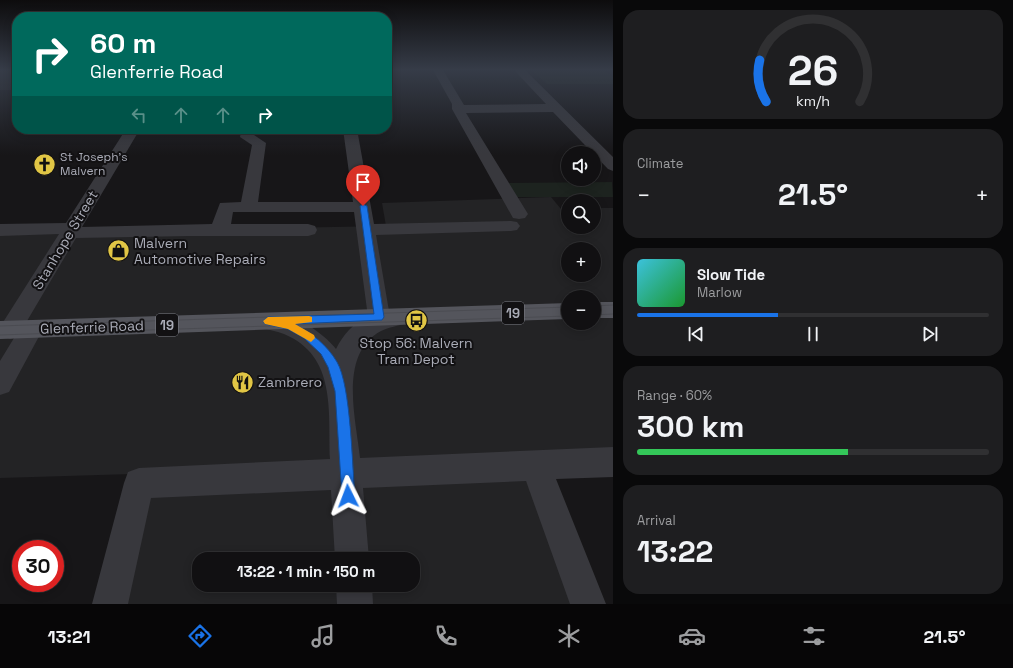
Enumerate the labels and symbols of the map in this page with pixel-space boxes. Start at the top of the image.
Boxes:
place label: St Joseph's Malvern [60,149,128,179]
church icon: St Joseph's Malvern [31,151,57,177]
pin [346,165,380,206]
street label: Stanhope Street [28,187,102,293]
place label: Malvern Automotive Repairs [134,234,266,268]
shop icon: Malvern Automotive Repairs [106,238,132,264]
road number: 19 [502,302,524,324]
bus stop icon: Stop 56: Malvern Tram Depot [403,308,429,334]
road number: 19 [156,314,178,336]
street label: Glenferrie Road [40,316,144,338]
place label: Stop 56: Malvern Tram Depot [359,334,473,368]
restaurant icon: Zambrero [229,369,255,395]
place label: Zambrero [258,373,322,391]
position arrow [327,475,369,517]
speed limit sign: 30 [12,540,64,592]

